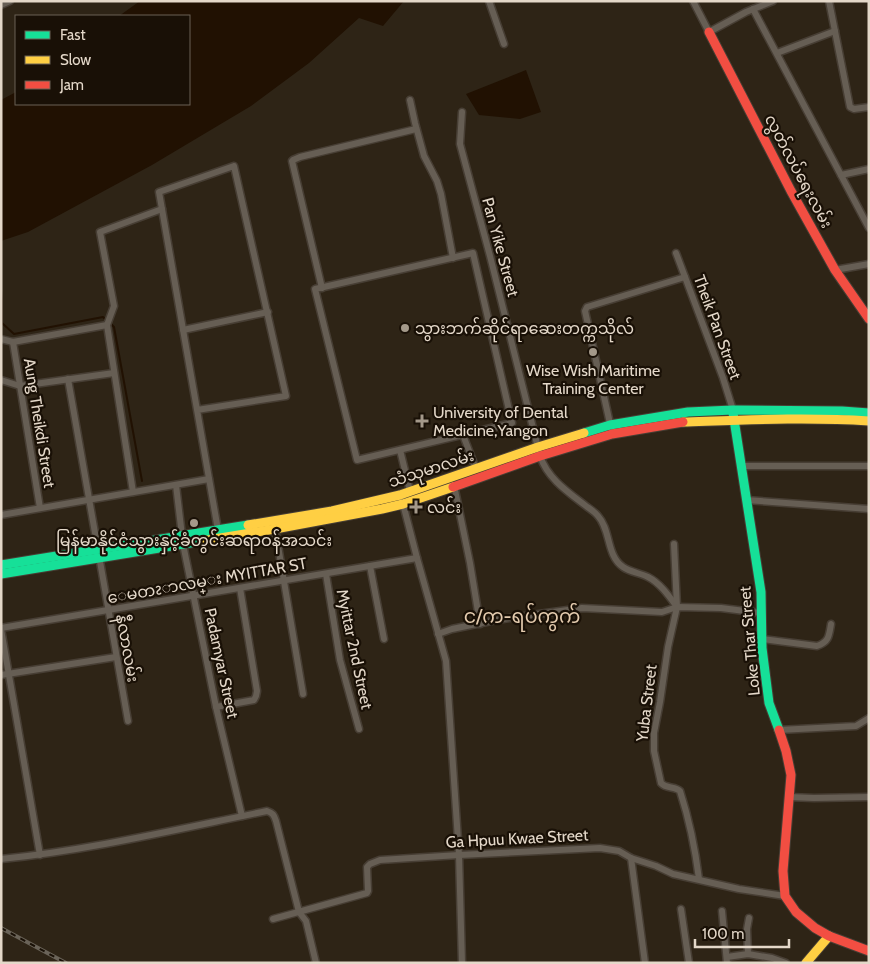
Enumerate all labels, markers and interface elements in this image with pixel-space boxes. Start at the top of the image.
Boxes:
legend [15,15,190,105]
text: Fast [60,26,85,44]
text: Slow [60,51,91,69]
text: Jam [59,76,84,94]
street label: လွတ်လပ်ရေးလမ်း [757,110,838,233]
street label: Pan Yike Street [478,195,523,299]
street label: Theik Pan Street [690,272,745,383]
place label: သွားဘက်‌ဆိုင်ရာဆေးတက္ကသိုလ် [415,317,634,343]
marker: သွားဘက်‌ဆိုင်ရာဆေးတက္ကသိုလ် [399,322,411,334]
marker: Wise Wish Maritime Training Center [587,346,599,358]
street label: Aung Theikdi Street [20,357,59,490]
place label: Wise Wish Maritime Training Center [526,361,660,398]
place label: University of Dental Medicine,Yangon [433,403,568,440]
marker: University of Dental Medicine,Yangon [415,414,429,428]
street label: သံသုမာလမ်း [386,444,478,496]
place label: လင်း [427,496,461,517]
marker: လင်း [409,500,423,514]
marker: မြန်မာနိုင်ငံသွားနှင့်ခံတွင်းဆရာဝန်အသင်း [188,517,200,529]
place label: မြန်မာနိုင်ငံသွားနှင့်ခံတွင်းဆရာဝန်အသင်း [56,529,332,555]
street label: ေမတၩာလမ္း MYITTAR ST [106,554,309,611]
street label: Loke Thar Street [735,585,764,696]
street label: Myittar 2nd Street [333,587,377,711]
district label: င/က-ရပ်ကွက် [464,602,580,632]
street label: Padamyar Street [201,606,243,721]
street label: နီလာလမ်း [108,612,145,684]
street label: Yuba Street [632,663,661,744]
street label: Ga Hpuu Kwae Street [445,825,589,852]
scale bar [695,916,789,948]
text: 100 m [702,925,744,943]

